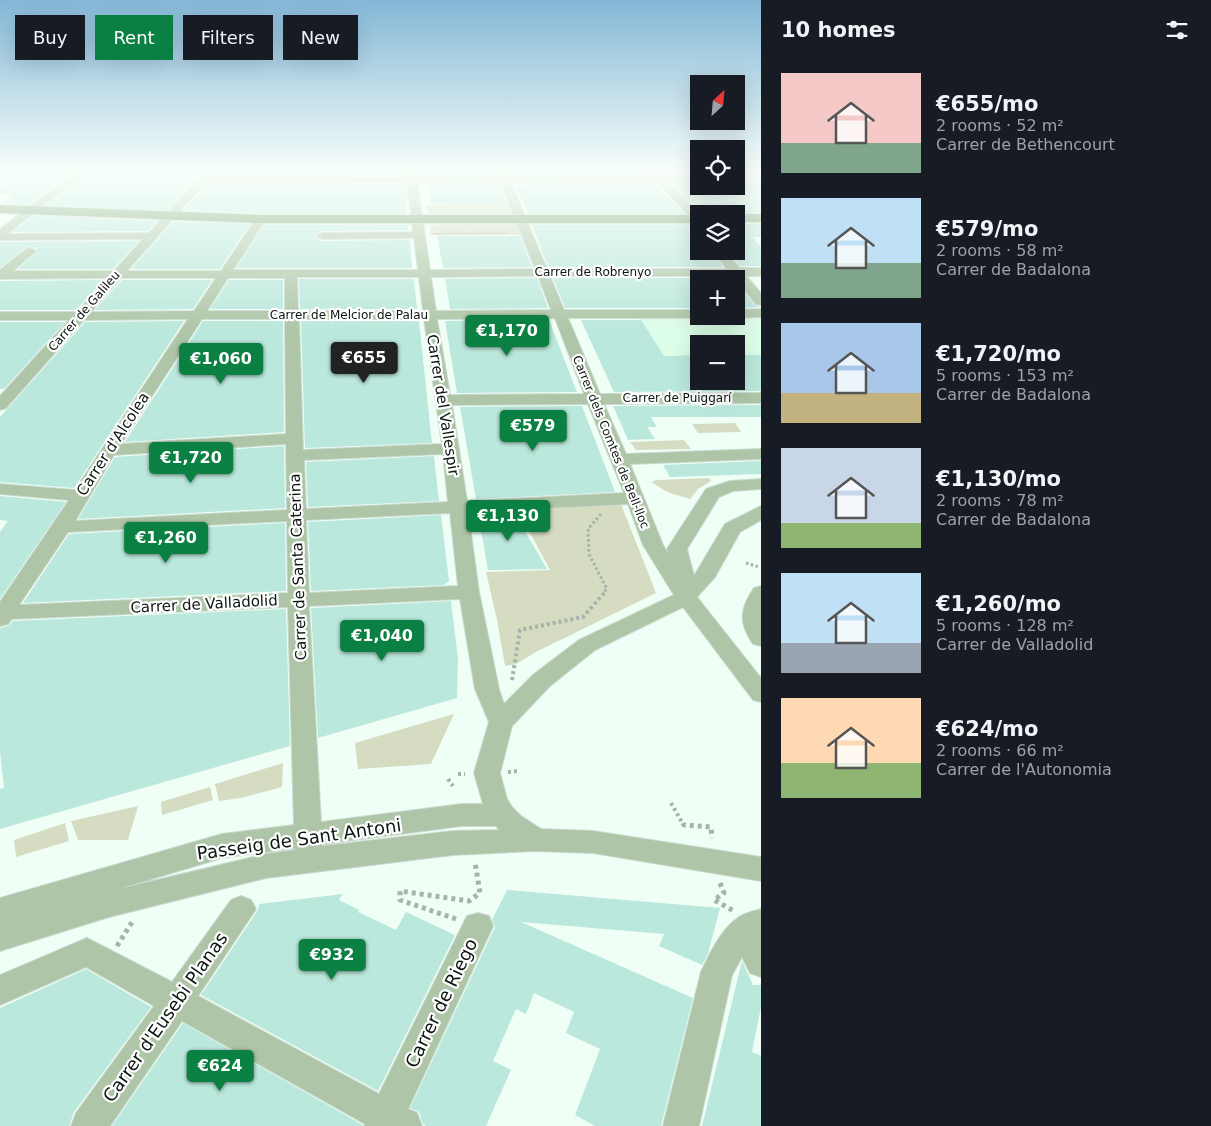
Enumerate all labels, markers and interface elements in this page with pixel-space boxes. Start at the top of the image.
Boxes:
chip: Buy [15,15,85,60]
chip: Rent [95,15,173,60]
chip: Filters [183,15,273,60]
chip: New [283,15,358,60]
icon: filters [1163,16,1191,44]
text: 10 homes [781,18,896,42]
north arrow [690,75,745,130]
map controls [690,75,745,390]
text: €655/mo [936,92,1038,116]
icon: home [821,93,881,153]
text: 2 rooms · 52 m² [936,116,1064,135]
text: Carrer de Bethencourt [936,135,1115,154]
button: locate [690,140,745,195]
button: layers [690,205,745,260]
text: €579/mo [936,217,1038,241]
icon: home [821,218,881,278]
text: 2 rooms · 58 m² [936,241,1064,260]
text: Carrer de Badalona [936,260,1091,279]
street label: Carrer de Robrenyo [535,265,651,279]
street label: Carrer de Galileu [45,268,123,354]
button: + [690,270,745,325]
street label: Carrer de Melcior de Palau [270,308,428,322]
pin: €1,170 [466,314,548,357]
text: €1,170 [476,321,538,340]
street label: Carrer del Vallespir [423,333,463,478]
button: − [690,335,745,390]
pin: €1,060 [180,342,262,385]
pin: €655 [334,342,394,384]
text: €1,720/mo [936,342,1061,366]
icon: home [821,343,881,403]
text: €655 [342,348,386,367]
text: €1,060 [190,349,252,368]
street label: Carrer dels Comtes de Bell-lloc [570,353,652,531]
text: 5 rooms · 153 m² [936,366,1074,385]
text: Carrer de Badalona [936,385,1091,404]
street label: Carrer d'Alcolea [73,389,153,499]
street label: Carrer de Puiggarí [623,391,732,405]
pin: €579 [503,410,563,452]
text: €579 [511,416,555,435]
pin: €1,720 [150,442,232,484]
text: €1,720 [160,448,222,467]
text: €1,130/mo [936,467,1061,491]
icon: home [821,468,881,528]
street label: Carrer de Santa Caterina [286,473,310,661]
text: 2 rooms · 78 m² [936,491,1064,510]
pin: €1,130 [467,500,549,542]
text: €1,130 [477,506,539,525]
text: Carrer de Badalona [936,510,1091,529]
pin: €1,260 [125,522,207,564]
text: €1,260 [135,528,197,547]
street label: Carrer de Valladolid [130,591,278,617]
text: €1,260/mo [936,592,1061,616]
icon: home [821,593,881,653]
text: 5 rooms · 128 m² [936,616,1074,635]
pin: €1,040 [341,620,423,662]
text: €1,040 [351,626,413,645]
text: Carrer de Valladolid [936,635,1093,654]
text: €624/mo [936,717,1038,741]
icon: home [821,718,881,778]
text: 2 rooms · 66 m² [936,741,1064,760]
text: Carrer de l'Autonomia [936,760,1112,779]
street label: Passeig de Sant Antoni [195,814,403,864]
street label: Carrer d'Eusebi Planas [98,928,232,1106]
street label: Carrer de Riego [401,935,481,1071]
pin: €932 [302,938,362,981]
text: €932 [310,945,354,964]
pin: €624 [190,1050,250,1092]
text: €624 [198,1056,242,1075]

